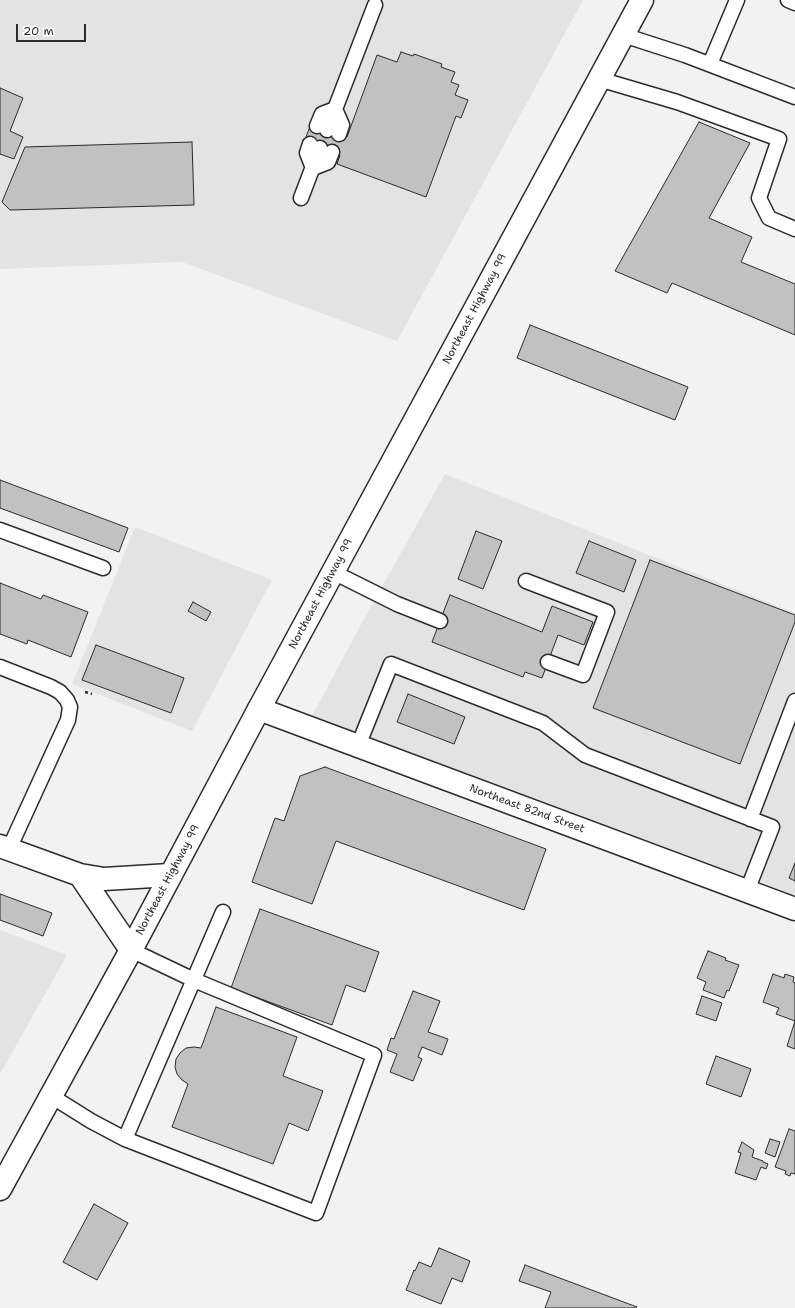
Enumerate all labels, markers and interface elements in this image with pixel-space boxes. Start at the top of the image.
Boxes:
scale bar [18,16,88,42]
text: 20 m [23,23,54,39]
street label: Northeast Highway 99 [440,252,510,366]
street label: Northeast Highway 99 [286,537,356,651]
street label: Northeast 82nd Street [467,782,587,836]
street label: Northeast Highway 99 [133,823,203,937]

